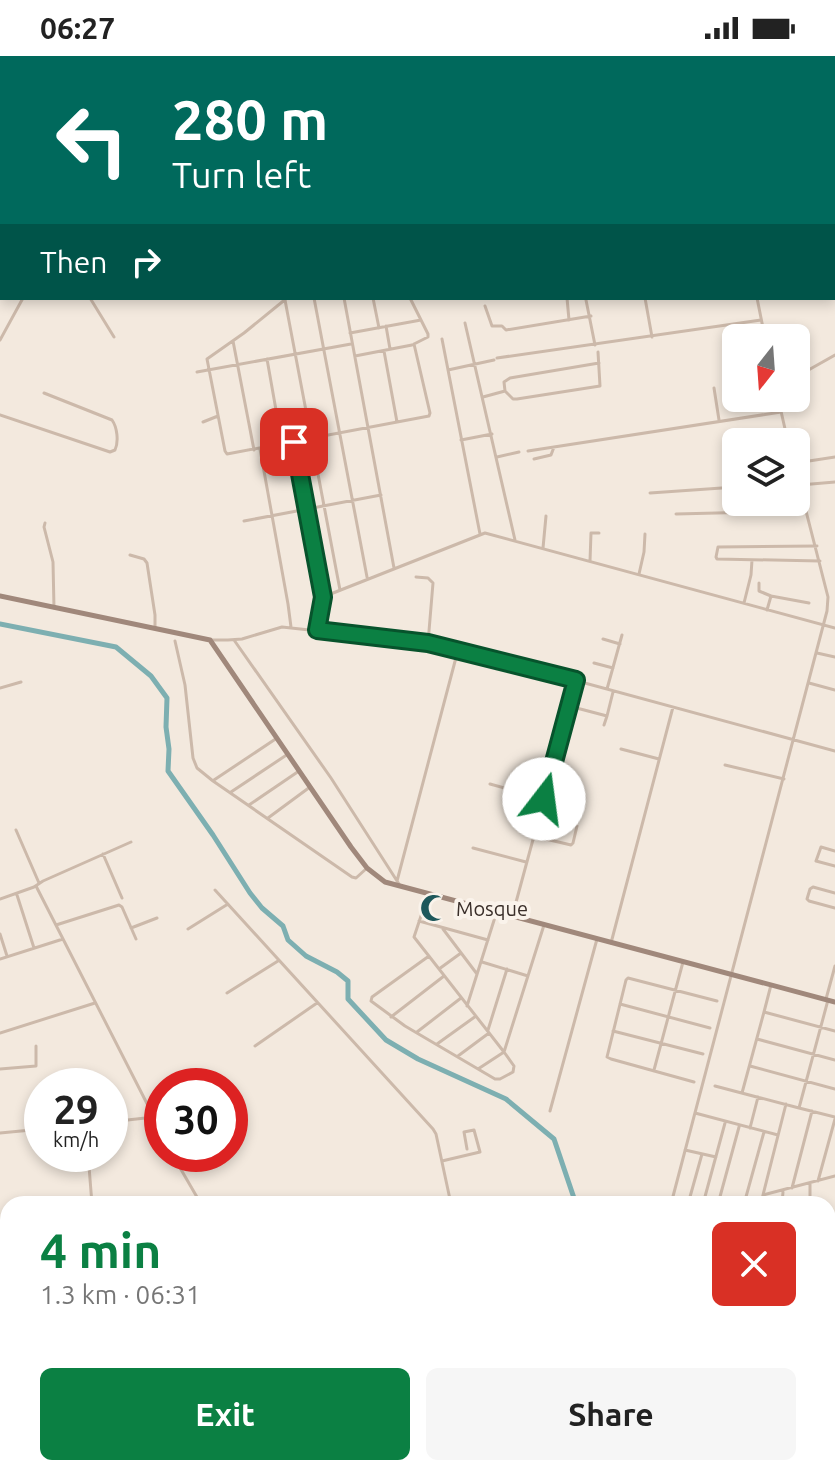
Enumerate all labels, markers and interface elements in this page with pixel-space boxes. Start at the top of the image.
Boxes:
text: 06:27 [40,11,115,45]
icon: left [40,88,144,192]
text: 280 m [172,88,328,151]
text: Turn left [172,154,311,195]
icon: right [124,240,168,284]
text: Then [40,245,108,279]
north arrow [722,324,810,412]
map controls [722,324,810,516]
pin [260,408,328,476]
icon: arrive [272,420,316,464]
button: layers [722,428,810,516]
position arrow [502,757,586,841]
mosque icon: Mosque [419,893,449,923]
place label: Mosque [456,897,528,920]
speed limit sign: 30 [144,1068,248,1172]
text: 29 [53,1087,99,1132]
text: km/h [53,1128,99,1151]
button: close [712,1222,796,1306]
text: 4 min [40,1223,161,1277]
text: 1.3 km · 06:31 [40,1280,201,1309]
button: Exit [40,1368,410,1460]
button: Share [426,1368,796,1460]

